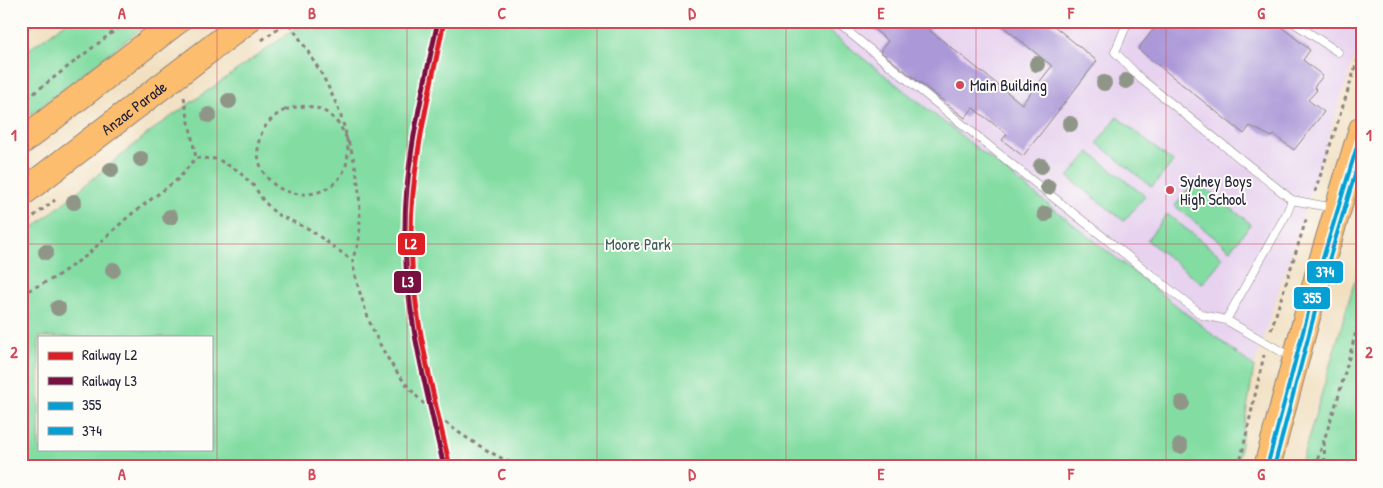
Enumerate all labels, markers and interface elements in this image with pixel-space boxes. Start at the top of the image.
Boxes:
text: A [118,2,126,24]
text: B [308,2,316,24]
text: C [498,2,507,24]
text: D [688,2,696,24]
text: E [877,2,885,24]
text: F [1067,2,1075,24]
text: G [1257,2,1265,24]
place label: Main Building [970,74,1047,96]
street label: Anzac Parade [96,75,172,140]
marker: Main Building [954,79,966,91]
text: 1 [11,124,17,146]
text: 1 [1366,124,1372,146]
place label: Sydney Boys High School [1180,170,1252,210]
marker: Sydney Boys High School [1164,184,1176,196]
line badge: L2 [397,232,426,256]
park label: Moore Park [605,233,671,255]
text: L2 [405,234,417,253]
line badge: 374 [1306,260,1344,284]
text: 374 [1316,262,1335,281]
line badge: L3 [393,270,422,294]
text: L3 [402,272,414,291]
line badge: 355 [1293,286,1331,310]
text: 355 [1303,288,1321,307]
legend [38,336,212,450]
text: 2 [10,341,18,363]
text: 2 [1365,341,1373,363]
text: Railway L2 [82,344,137,365]
text: Railway L3 [82,370,137,391]
text: 355 [82,394,102,415]
text: 374 [82,420,102,441]
text: A [118,463,126,485]
text: B [308,463,316,485]
text: C [498,463,507,485]
text: D [688,463,696,485]
text: E [877,463,885,485]
text: F [1067,463,1075,485]
text: G [1257,463,1265,485]

